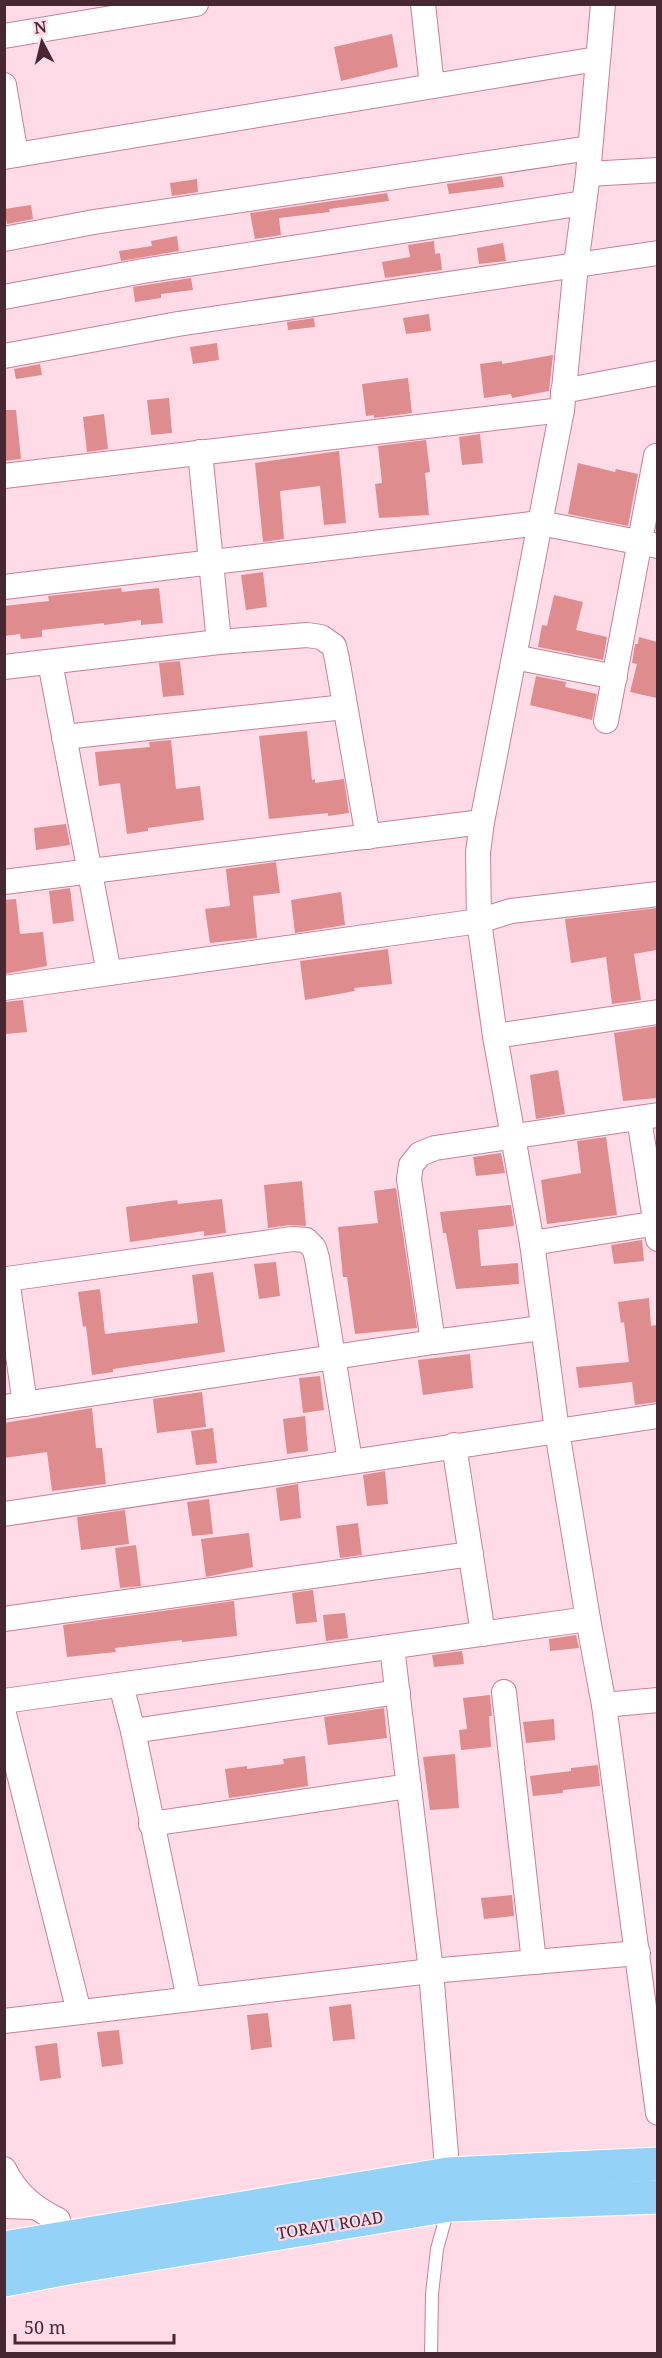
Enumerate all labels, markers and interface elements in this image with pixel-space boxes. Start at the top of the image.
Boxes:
north arrow [12,12,72,72]
text: N [33,15,48,39]
street label: TORAVI ROAD [275,2206,385,2244]
scale bar [15,2307,174,2345]
text: 50 m [24,2315,66,2339]

